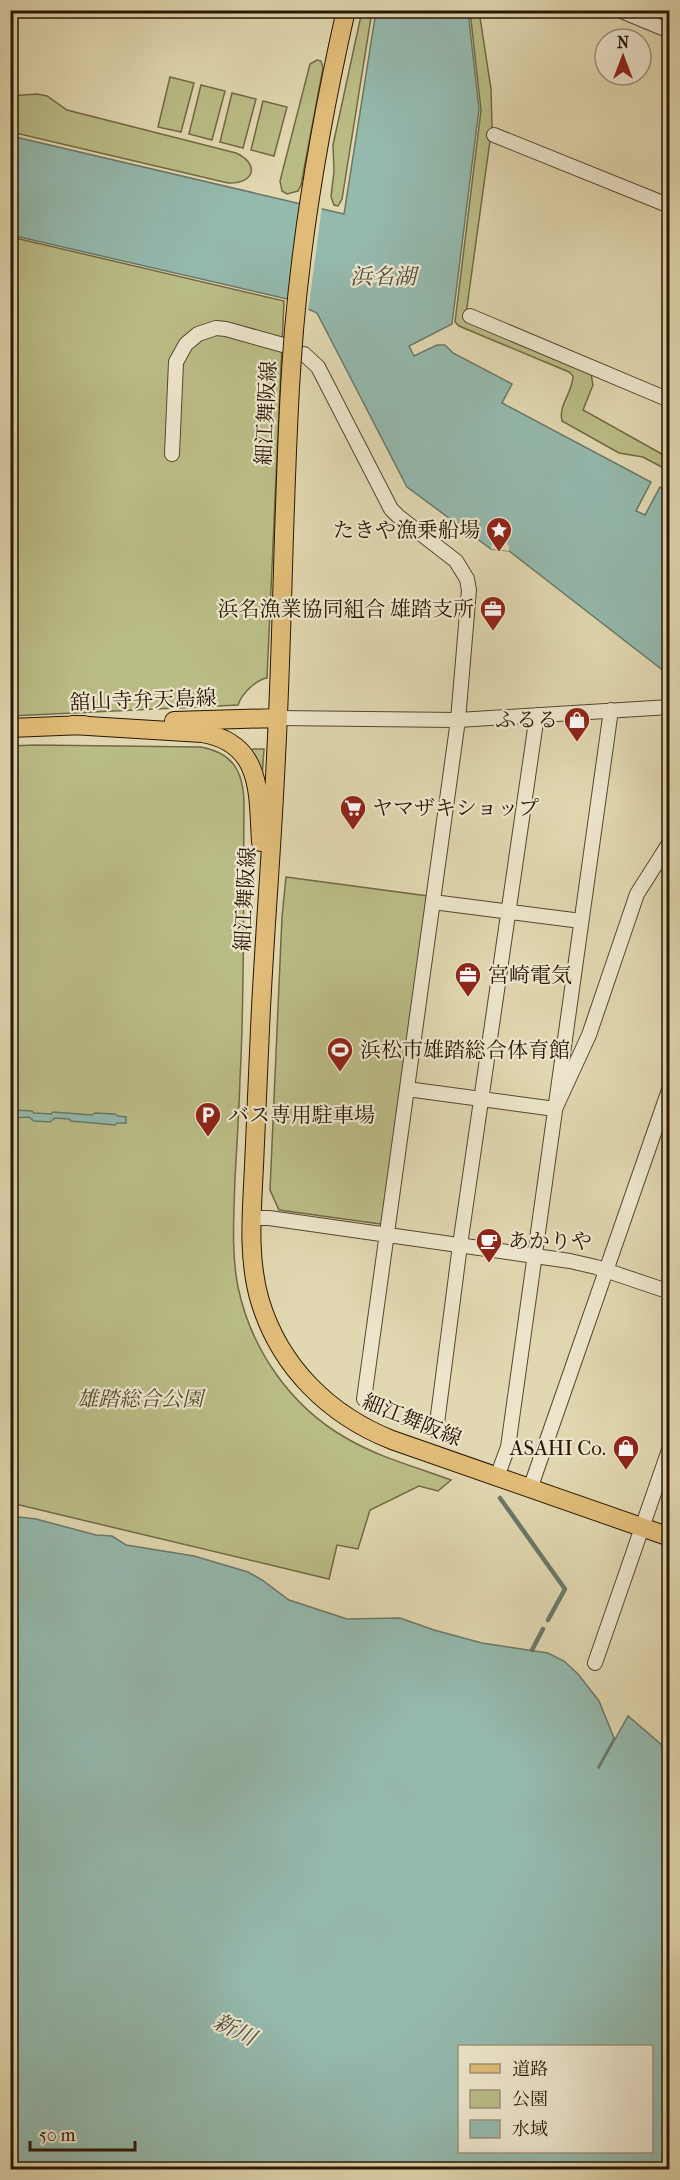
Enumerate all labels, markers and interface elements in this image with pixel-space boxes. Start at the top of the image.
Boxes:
north arrow [593,27,653,87]
text: N [617,33,630,52]
water label: 浜名湖 [350,264,420,290]
street label: 細江舞阪線 [251,360,281,466]
place icon: たきや漁乗船場 [484,515,514,553]
place label: たきや漁乗船場 [333,518,480,542]
office icon: 浜名漁業協同組合 雄踏支所 [478,594,508,632]
place label: 浜名漁業協同組合 雄踏支所 [217,597,474,621]
street label: 舘山寺弁天島線 [69,685,217,715]
shop icon: ふるる [562,705,592,743]
place label: ふるる [495,708,558,732]
supermarket icon: ヤマザキショップ [338,793,368,831]
place label: ヤマザキショップ [372,796,539,820]
street label: 細江舞阪線 [230,846,260,952]
office icon: 宮崎電気 [453,960,483,998]
place label: 宮崎電気 [488,963,572,987]
sports icon: 浜松市雄踏総合体育館 [325,1035,355,1073]
place label: 浜松市雄踏総合体育館 [360,1038,570,1062]
parking icon: バス専用駐車場 [193,1100,223,1138]
place label: バス専用駐車場 [228,1103,375,1127]
cafe icon: あかりや [474,1226,504,1264]
place label: あかりや [508,1229,592,1253]
park label: 雄踏総合公園 [77,1387,206,1411]
street label: 細江舞阪線 [359,1389,465,1451]
shop icon: ASAHI Co. [611,1433,641,1471]
place label: ASAHI Co. [509,1436,606,1460]
water label: 新川 [209,2009,262,2052]
legend [458,2045,653,2153]
text: 道路 [512,2059,548,2080]
text: 公園 [512,2089,548,2110]
scale bar [30,2114,135,2152]
text: 水域 [512,2119,548,2140]
text: 50 m [39,2125,76,2146]

